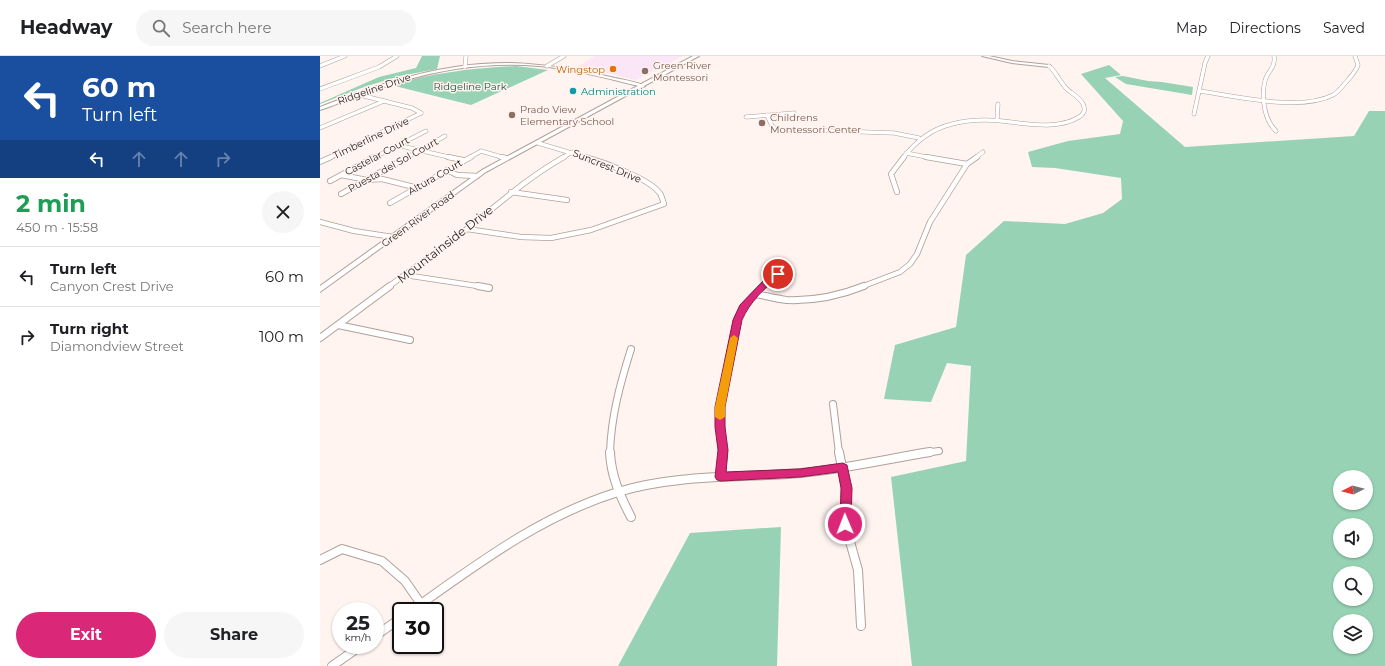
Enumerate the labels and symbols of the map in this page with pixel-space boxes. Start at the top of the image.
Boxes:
place label: Green River Montessori [653,59,711,84]
place label: Wingstop [556,63,605,76]
marker: Wingstop [608,64,618,74]
marker: Green River Montessori [640,66,650,76]
street label: Ridgeline Drive [336,70,412,108]
park label: Ridgeline Park [433,80,507,93]
place label: Administration [581,85,656,98]
marker: Administration [568,86,578,96]
place label: Prado View Elementary School [520,103,614,128]
marker: Prado View Elementary School [507,110,517,120]
place label: Childrens Montessori Center [770,111,861,136]
street label: Timberline Drive [331,114,411,162]
marker: Childrens Montessori Center [757,118,767,128]
street label: Castelar Court [343,134,411,178]
street label: Puesta del Sol Court [346,135,440,195]
street label: Suncrest Drive [571,146,643,186]
street label: Altura Court [405,156,465,198]
street label: Green River Road [379,188,457,250]
street label: Mountainside Drive [394,202,496,286]
pin [761,257,795,291]
north arrow [1333,470,1373,510]
position arrow [824,503,866,545]
speed limit sign: 30 [392,602,444,654]

